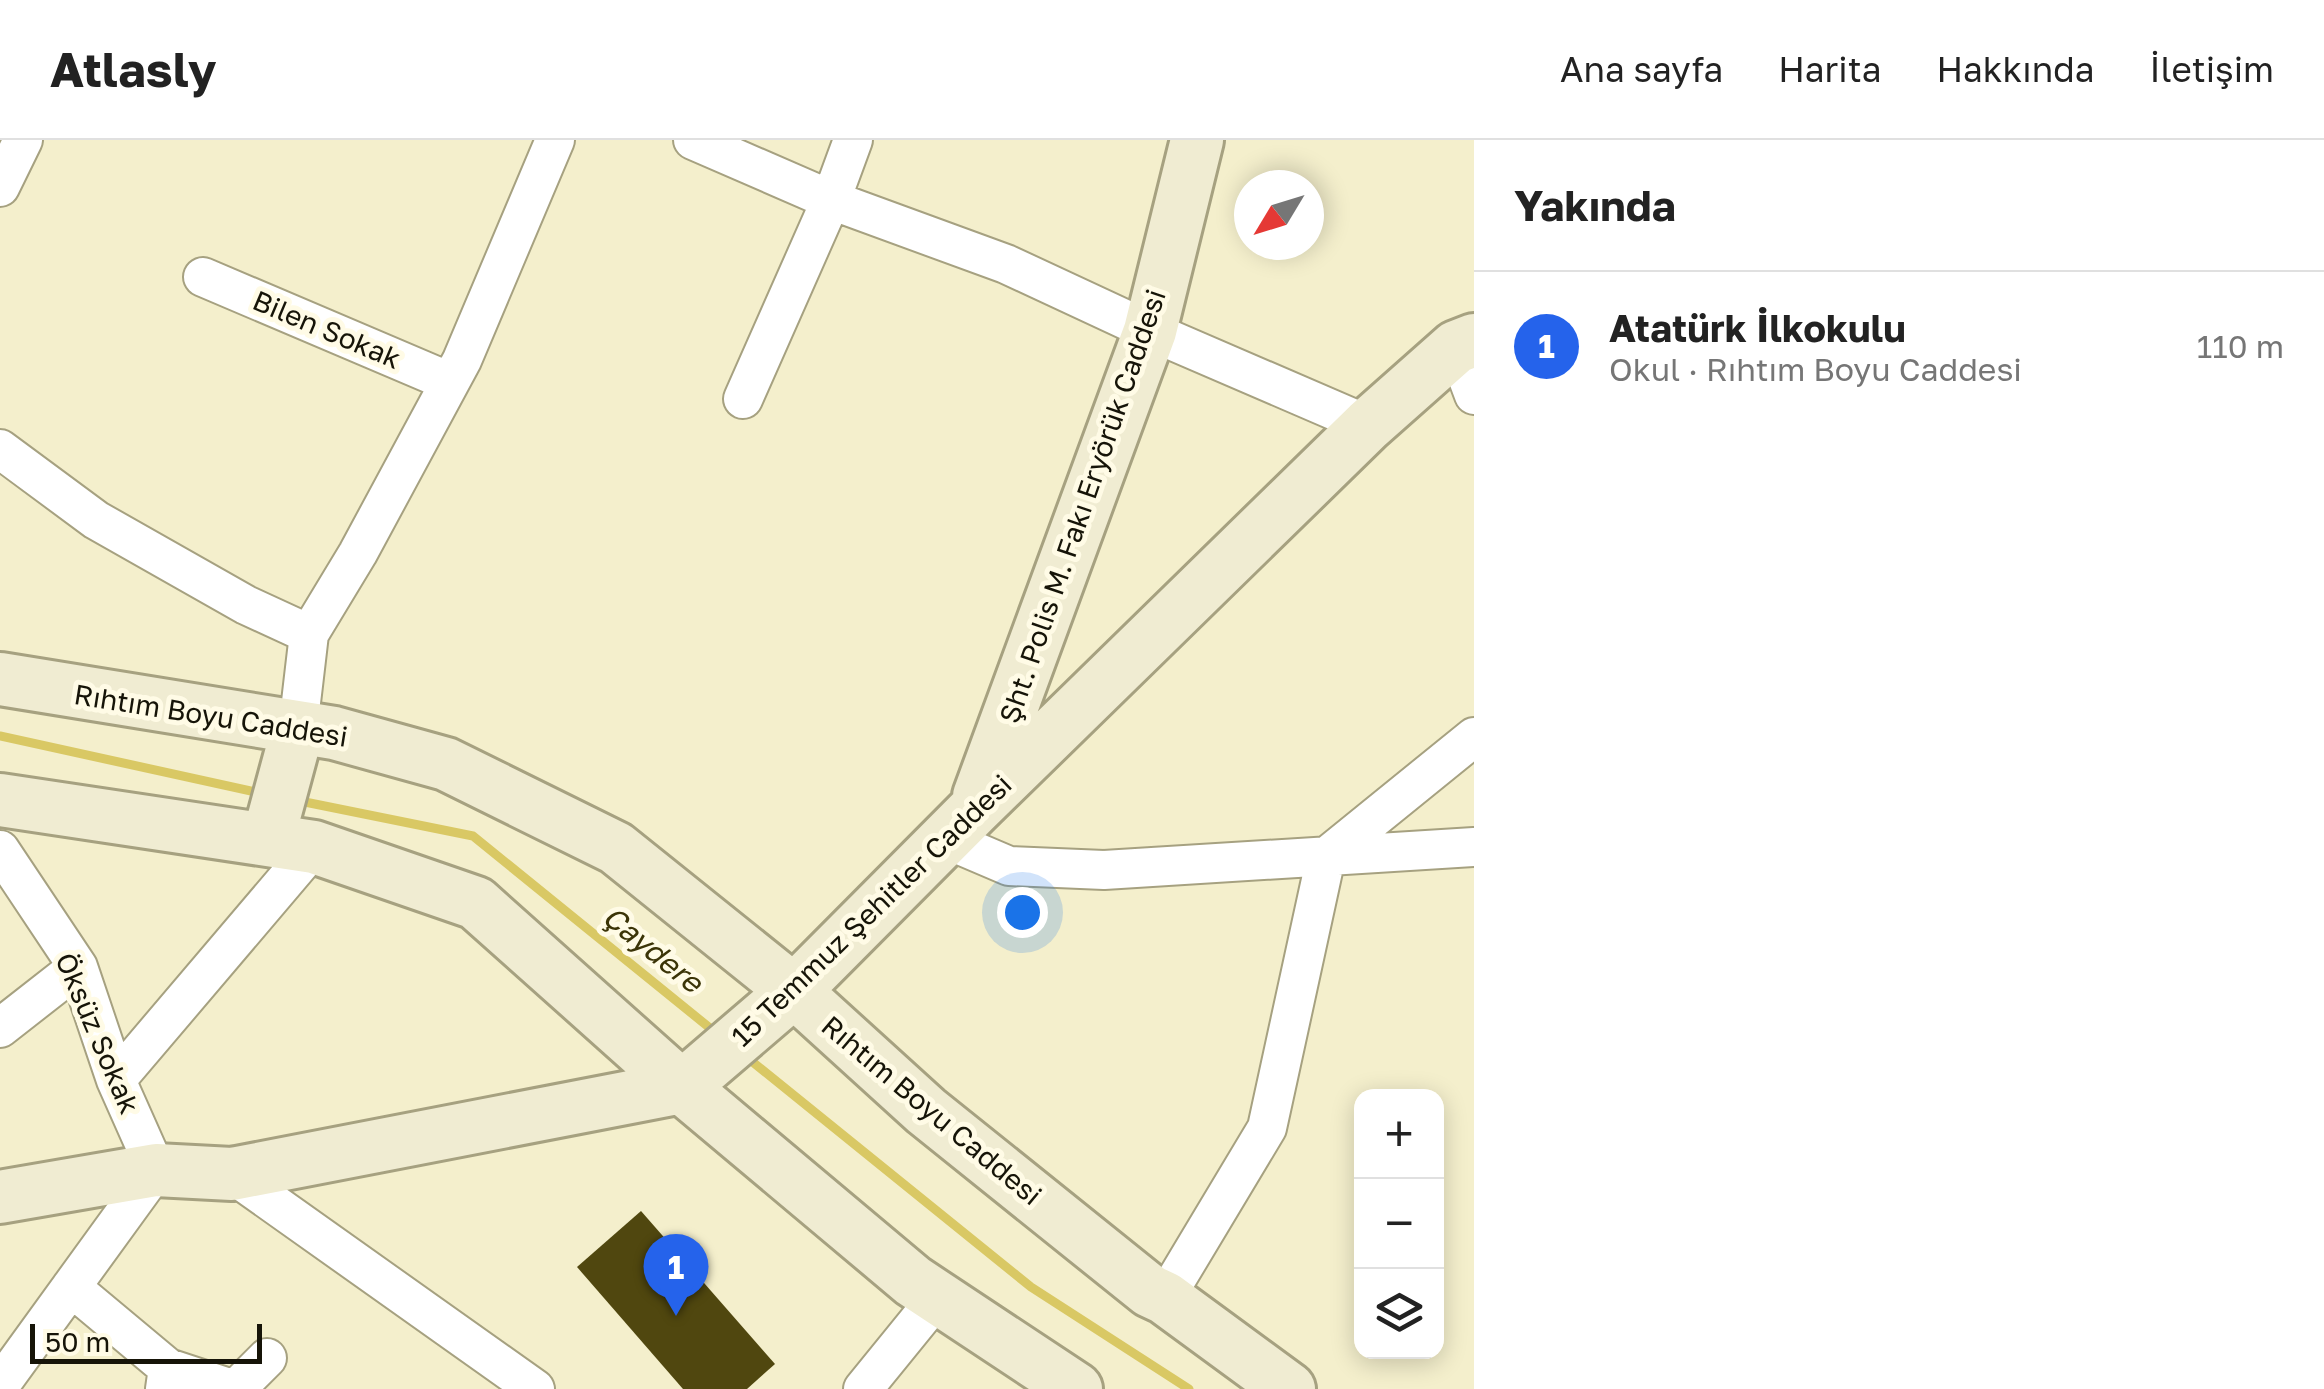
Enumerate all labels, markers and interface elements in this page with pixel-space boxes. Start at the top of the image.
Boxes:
text: Atlasly [50,40,217,98]
text: Ana sayfa [1560,48,1723,90]
text: Harita [1778,48,1881,90]
text: Hakkında [1936,48,2095,90]
text: İletişim [2150,48,2274,90]
north arrow [1234,170,1324,260]
text: Yakında [1514,180,1676,230]
street label: Bilen Sokak [248,283,406,375]
street label: Şht. Polis M. Fakı Eryörük Caddesi [992,285,1172,727]
text: Atatürk İlkokulu [1609,305,1906,350]
text: 1 [1538,327,1555,365]
text: 110 m [2197,327,2284,365]
text: Okul · Rıhtım Boyu Caddesi [1609,350,2022,388]
street label: Rıhtım Boyu Caddesi [72,677,350,753]
street label: 15 Temmuz Şehitler Caddesi [724,767,1018,1053]
your location [997,887,1048,938]
water label: Çaydere [596,898,712,1002]
street label: Öksüz Sokak [49,948,147,1119]
street label: Rıhtım Boyu Caddesi [815,1008,1049,1212]
map controls [1354,1089,1444,1359]
button: + [1354,1089,1444,1179]
button: − [1354,1179,1444,1269]
pin: 1 [644,1234,708,1316]
button: layers [1354,1269,1444,1359]
scale bar [30,1319,262,1364]
text: 50 m [45,1325,110,1358]

